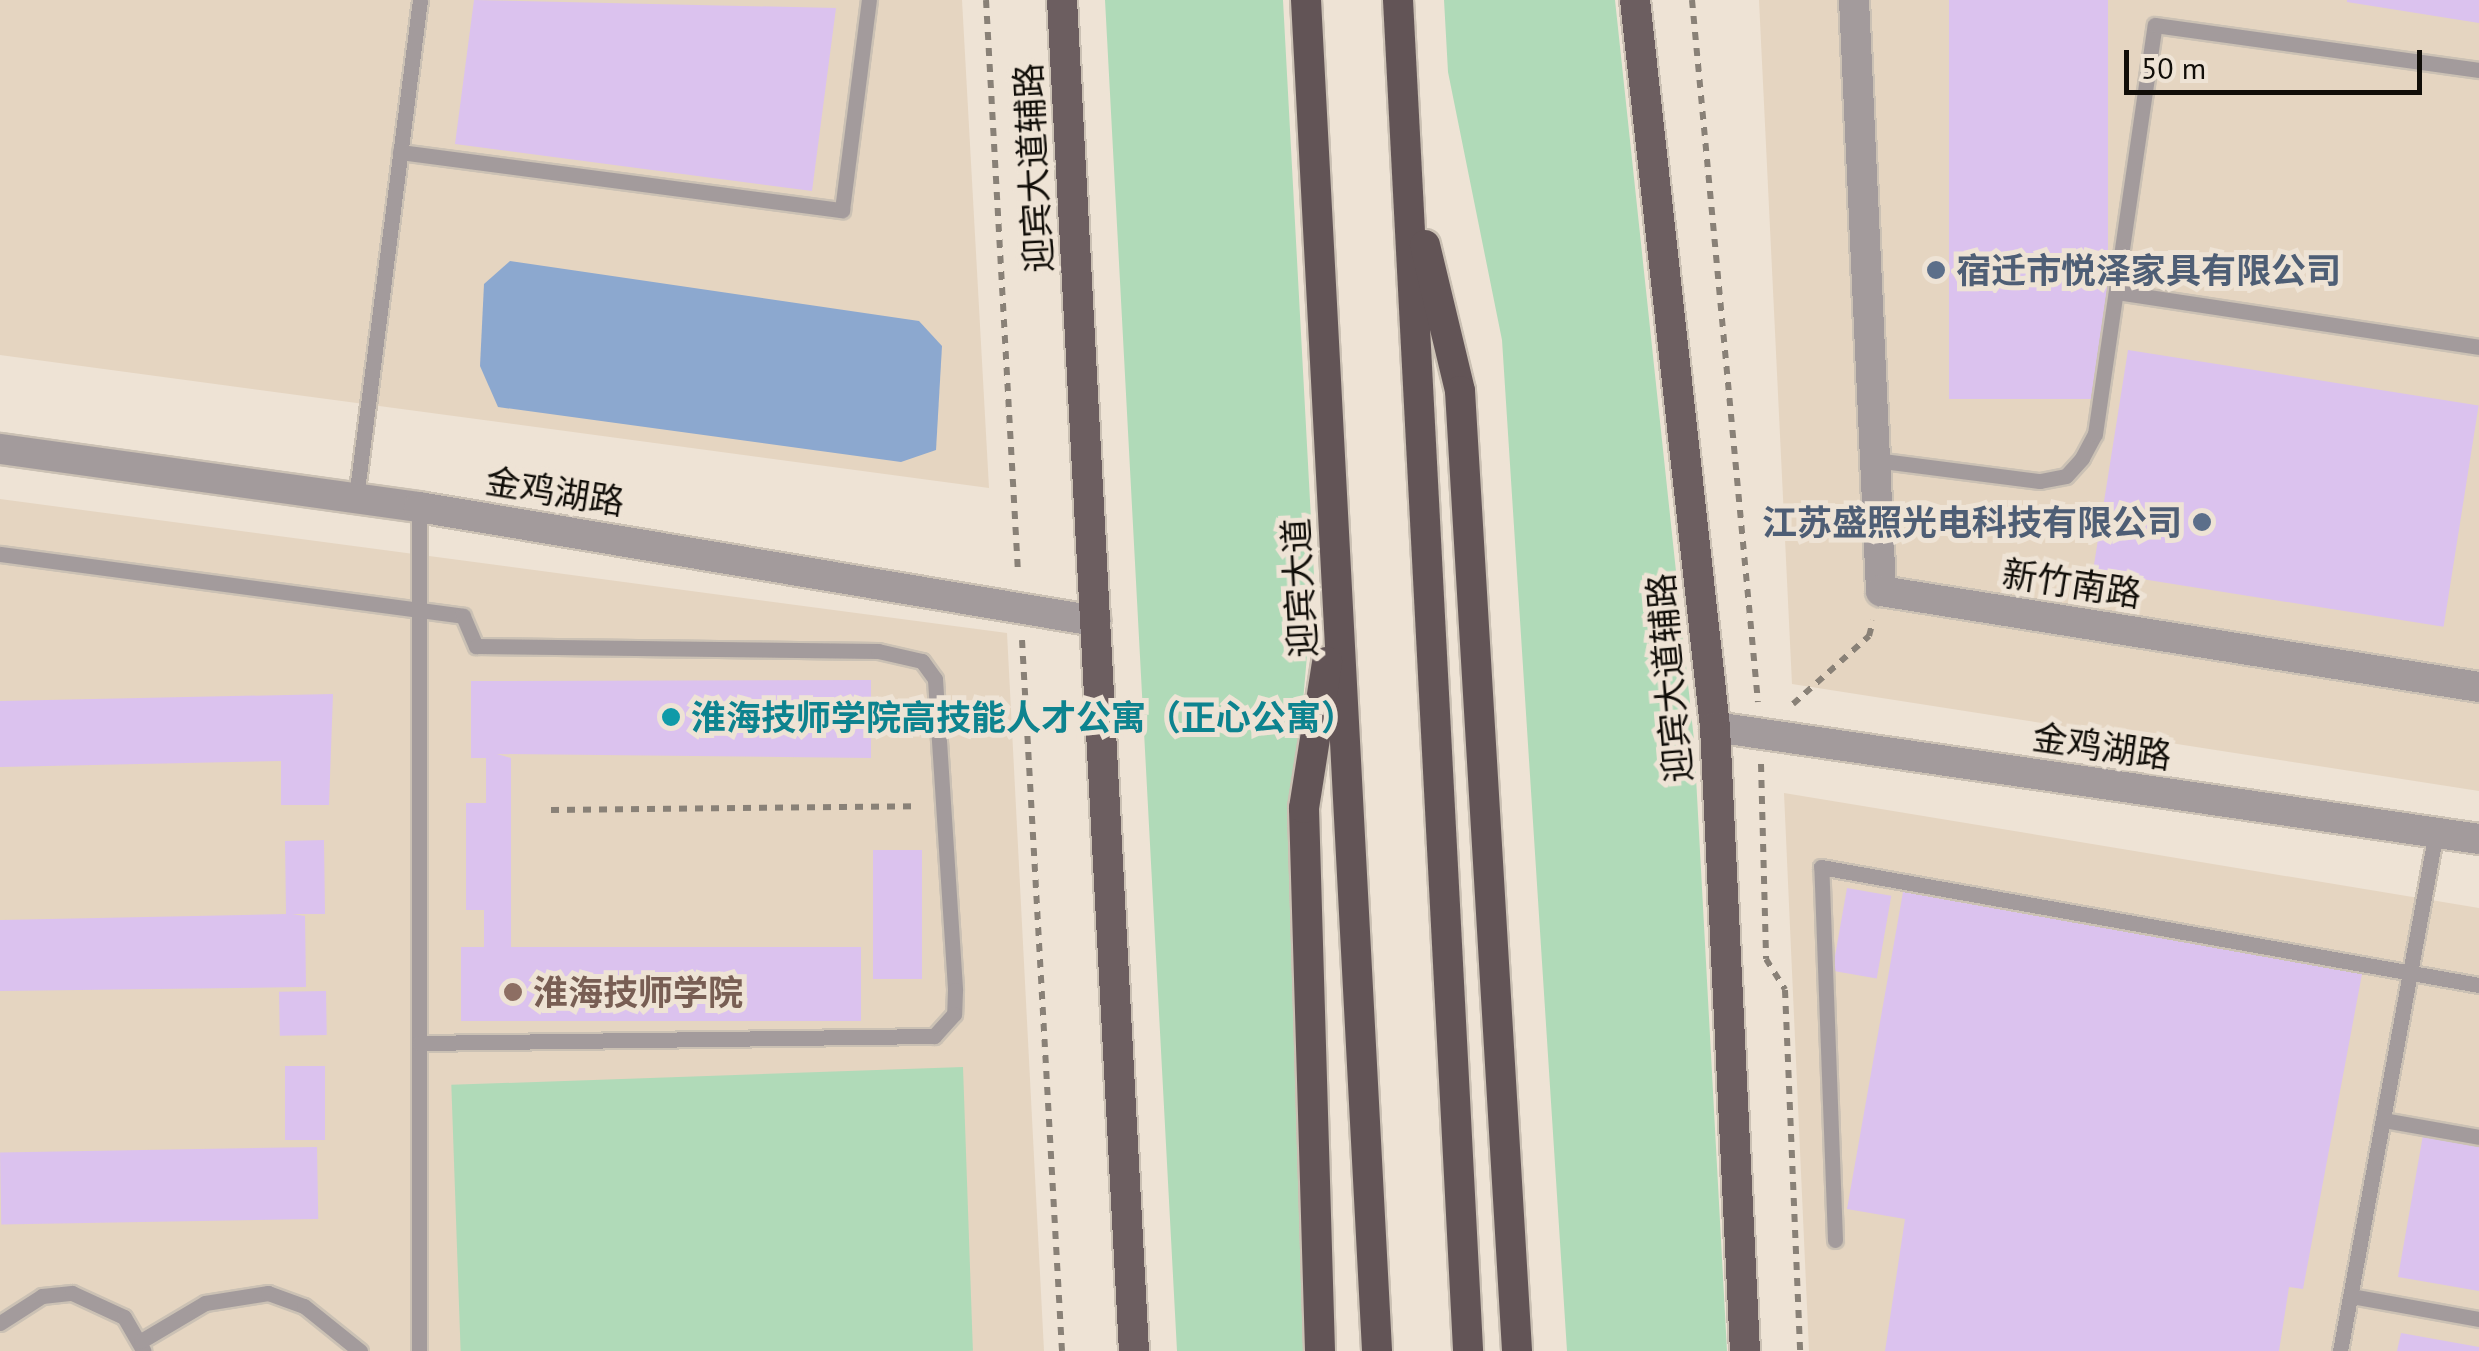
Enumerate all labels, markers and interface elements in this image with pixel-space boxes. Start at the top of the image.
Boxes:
scale bar [2129,30,2426,92]
text: 50 m [2141,48,2206,87]
street label: 迎宾大道辅路 [1007,62,1059,274]
place label: 宿迁市悦泽家具有限公司 [1956,249,2341,291]
marker: 宿迁市悦泽家具有限公司 [1925,259,1947,281]
street label: 金鸡湖路 [483,459,627,523]
place label: 江苏盛照光电科技有限公司 [1762,501,2182,543]
marker: 江苏盛照光电科技有限公司 [2191,511,2213,533]
street label: 迎宾大道 [1274,517,1324,659]
street label: 新竹南路 [2000,551,2144,615]
street label: 迎宾大道辅路 [1639,572,1699,784]
place label: 淮海技师学院高技能人才公寓（正心公寓） [691,696,1356,738]
marker: 淮海技师学院高技能人才公寓（正心公寓） [660,706,682,728]
street label: 金鸡湖路 [2030,715,2174,777]
place label: 淮海技师学院 [533,971,743,1013]
marker: 淮海技师学院 [502,981,524,1003]

